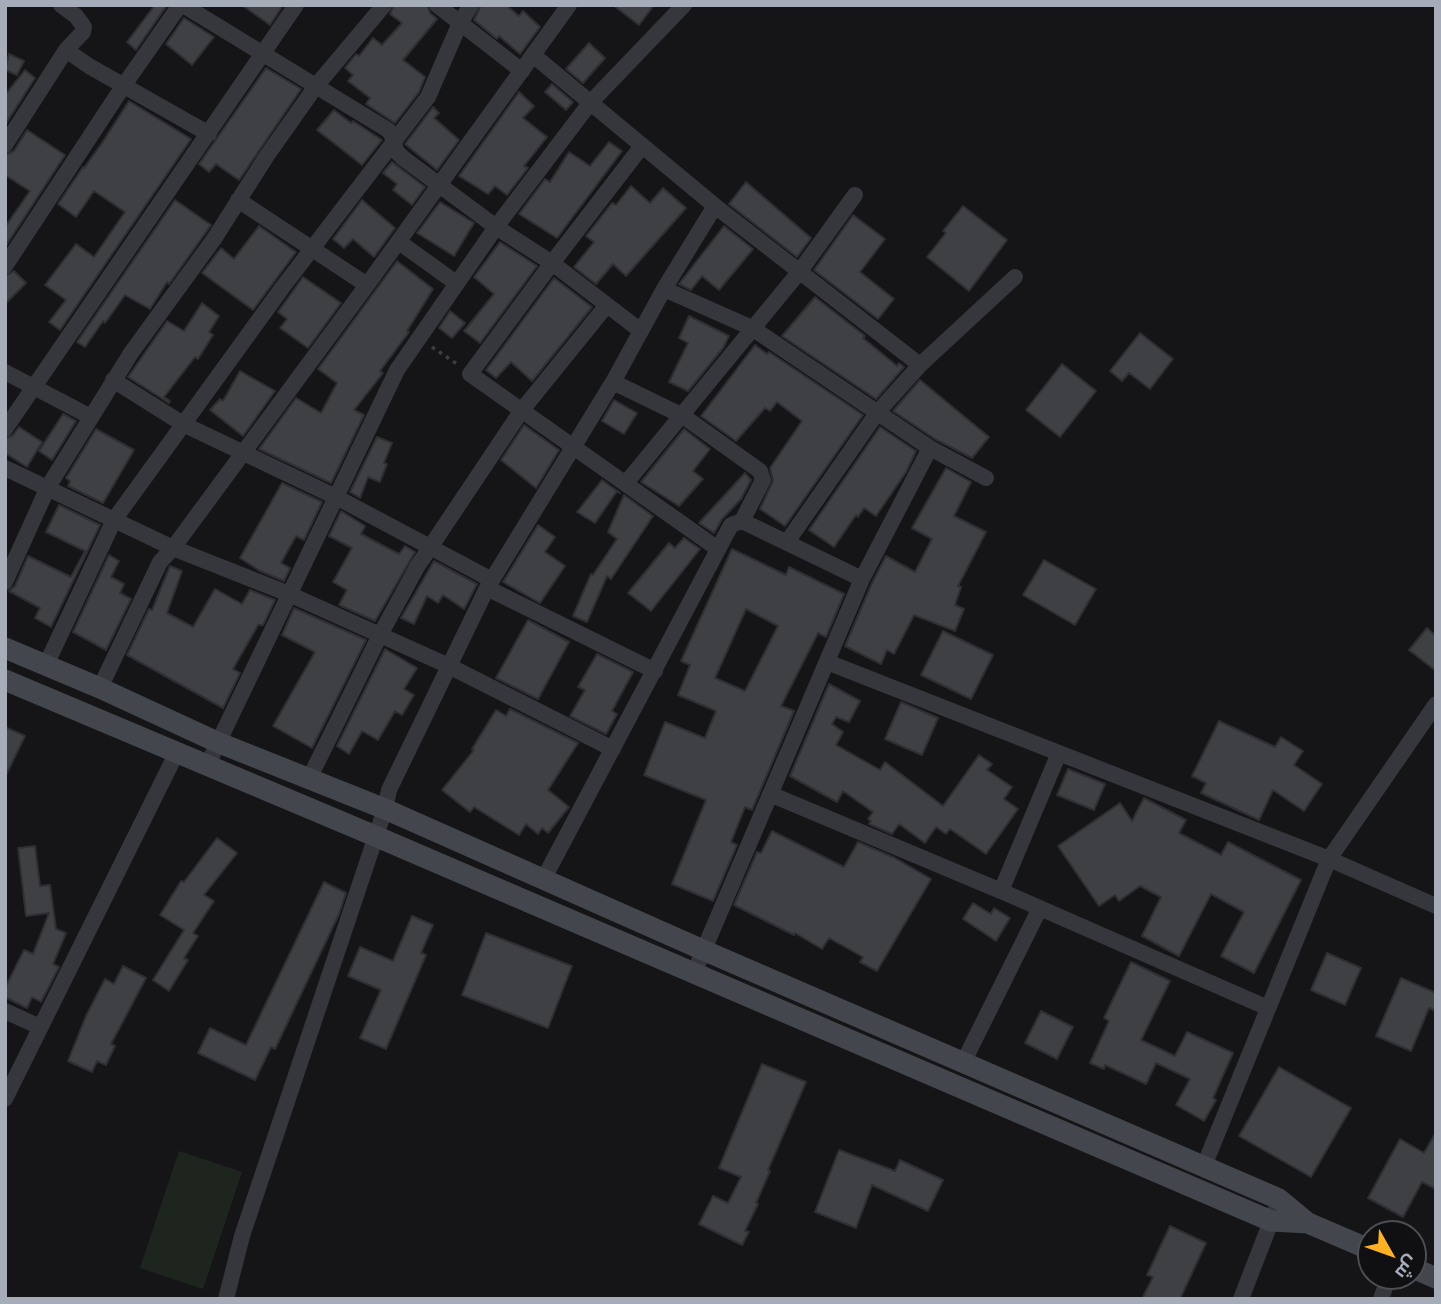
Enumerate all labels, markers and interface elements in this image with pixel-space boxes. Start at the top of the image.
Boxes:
north arrow [1357,1220,1427,1290]
text: ش [1391,1251,1423,1284]

